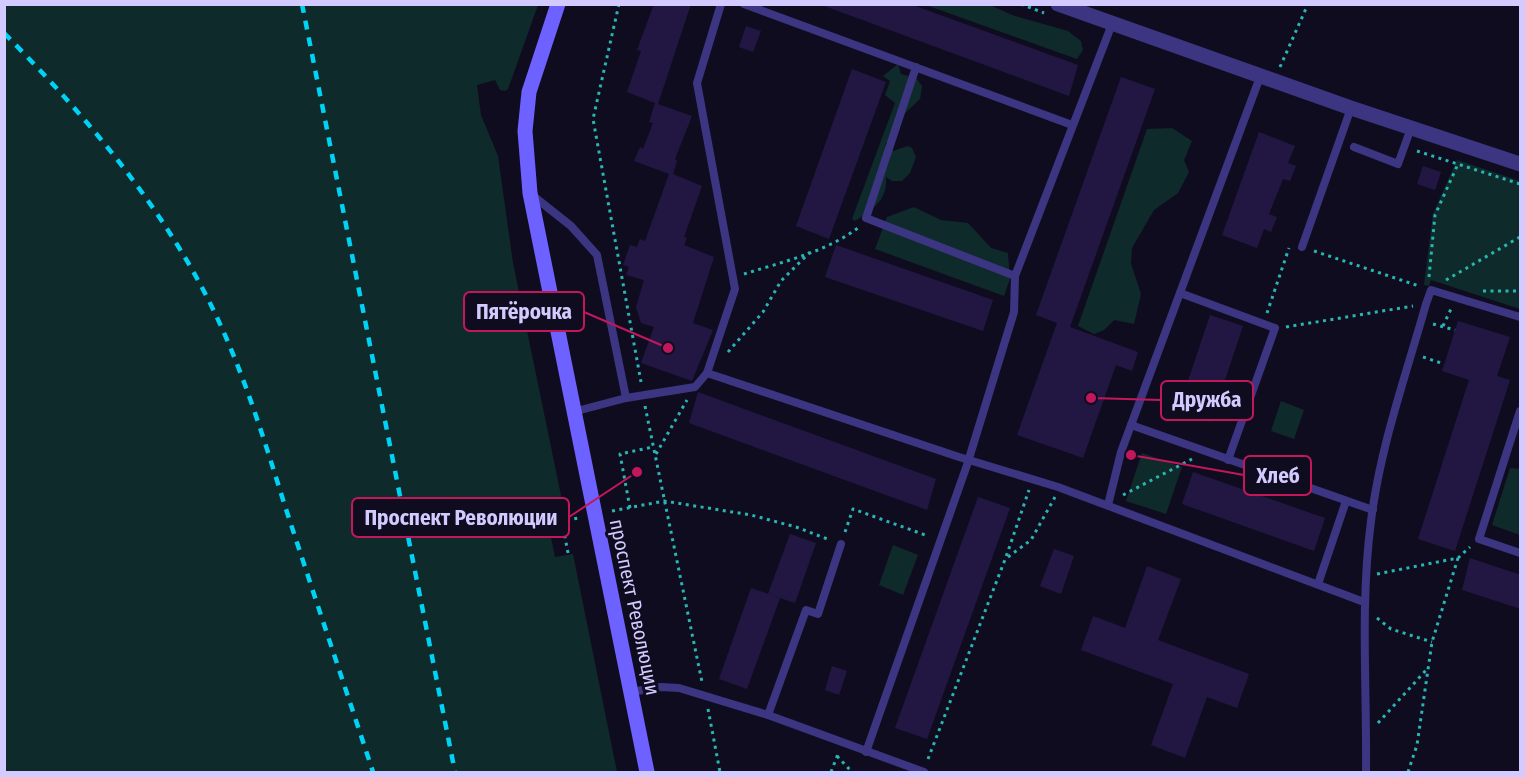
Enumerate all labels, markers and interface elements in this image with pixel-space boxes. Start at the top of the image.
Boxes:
callout: Пятёрочка [464,292,584,331]
text: Пятёрочка [476,299,572,325]
callout: Дружба [1161,381,1253,420]
text: Дружба [1172,387,1241,413]
callout: Хлеб [1244,456,1311,495]
text: Хлеб [1255,463,1300,489]
callout: Проспект Революции [352,498,569,537]
text: Проспект Революции [364,505,558,531]
street label: проспект Революции [605,517,665,697]

